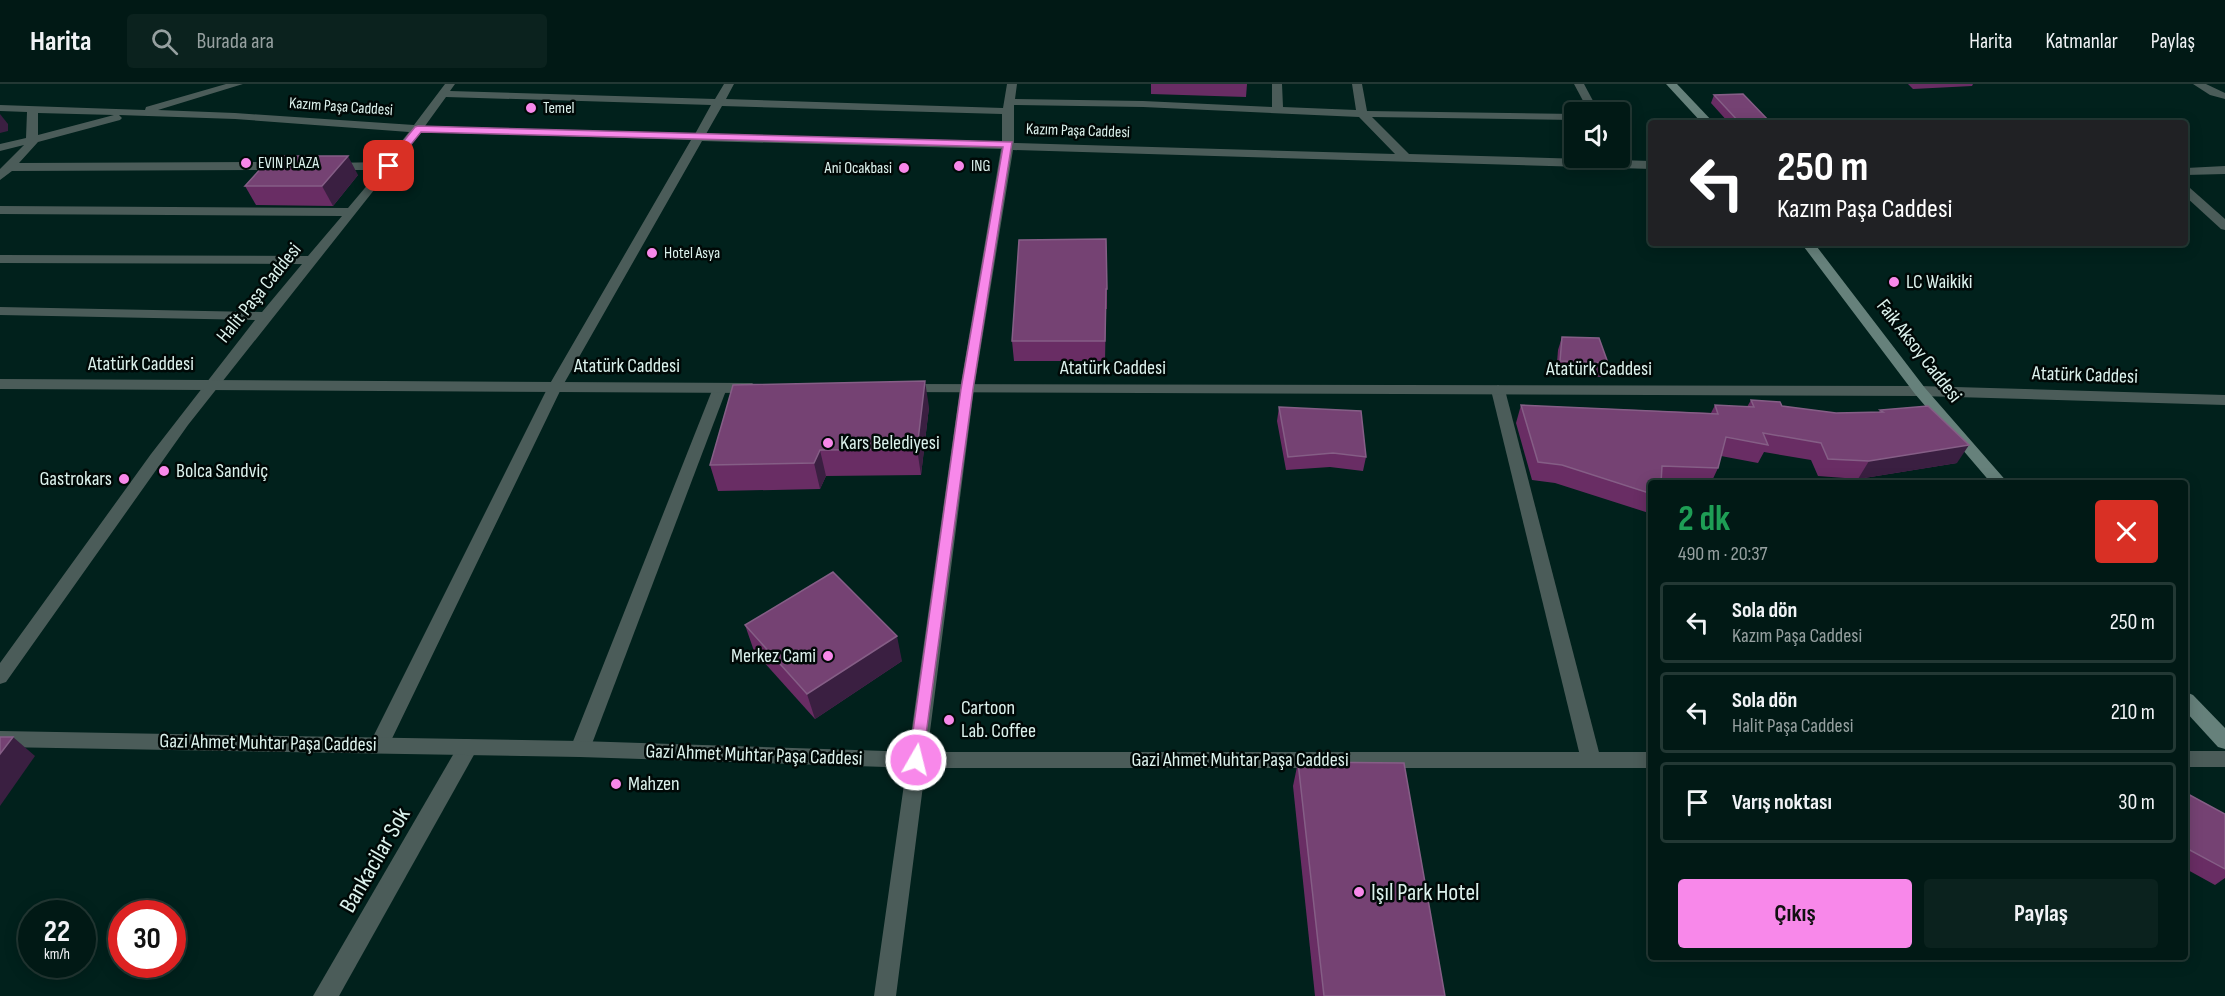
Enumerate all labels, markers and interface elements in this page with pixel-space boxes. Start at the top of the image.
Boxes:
search box [127,14,547,68]
text: Harita [30,25,91,58]
icon: search [148,25,181,58]
text: Burada ara [196,28,274,55]
text: Harita [1969,29,2012,54]
text: Katmanlar [2045,29,2118,54]
text: Paylaş [2151,29,2195,54]
street label: Kazım Paşa Caddesi [288,94,394,120]
place label: Temel [543,99,575,118]
marker: Temel [524,101,538,115]
map controls [1564,102,1630,168]
button: sound [1564,102,1630,168]
street label: Kazım Paşa Caddesi [1026,120,1130,142]
pin [363,140,414,191]
text: 250 m [1777,142,1868,193]
icon: left [1678,144,1756,222]
icon: arrive [372,149,405,182]
place label: EVIN PLAZA [258,154,319,173]
marker: EVIN PLAZA [239,156,253,170]
place label: ING [971,157,990,176]
place label: Ani Ocakbasi [824,159,892,178]
marker: ING [952,159,966,173]
marker: Ani Ocakbasi [897,161,911,175]
text: Kazım Paşa Caddesi [1777,193,1953,225]
street label: Halit Paşa Caddesi [211,238,307,348]
place label: Hotel Asya [664,244,720,263]
marker: Hotel Asya [645,246,659,260]
place label: LC Waikiki [1906,270,1973,294]
marker: LC Waikiki [1887,275,1901,289]
street label: Faik Aksoy Caddesi [1871,295,1967,407]
street label: Atatürk Caddesi [87,352,194,376]
street label: Atatürk Caddesi [573,354,680,378]
street label: Atatürk Caddesi [1059,356,1166,380]
street label: Atatürk Caddesi [1545,357,1652,381]
street label: Atatürk Caddesi [2031,361,2138,389]
place label: Kars Belediyesi [840,431,940,455]
marker: Kars Belediyesi [821,436,835,450]
place label: Bolca Sandviç [176,459,268,483]
marker: Bolca Sandviç [157,464,171,478]
place label: Gastrokars [39,467,112,491]
marker: Gastrokars [117,472,131,486]
text: 2 dk [1678,498,1730,541]
button: close [2095,500,2158,563]
text: 490 m · 20:37 [1678,542,1768,566]
text: Sola dön [1732,597,1797,624]
icon: left [1681,606,1714,639]
text: 250 m [2110,609,2155,636]
text: Kazım Paşa Caddesi [1732,624,1862,648]
place label: Merkez Cami [731,644,816,668]
marker: Merkez Cami [821,649,835,663]
text: Sola dön [1732,687,1797,714]
place label: Cartoon Lab. Coffee [961,696,1036,743]
icon: left [1681,696,1714,729]
text: 210 m [2111,699,2155,726]
marker: Cartoon Lab. Coffee [942,713,956,727]
text: Halit Paşa Caddesi [1732,714,1854,738]
position arrow [884,728,948,792]
street label: Gazi Ahmet Muhtar Paşa Caddesi [159,729,377,757]
street label: Gazi Ahmet Muhtar Paşa Caddesi [645,739,863,771]
street label: Gazi Ahmet Muhtar Paşa Caddesi [1131,748,1349,772]
place label: Mahzen [628,772,680,796]
marker: Mahzen [609,777,623,791]
icon: arrive [1681,786,1714,819]
text: Varış noktası [1732,789,1832,816]
text: 30 m [2118,789,2155,816]
street label: Bankacilar Sok [333,802,417,918]
place label: Işıl Park Hotel [1371,878,1480,907]
button: Çıkış [1678,879,1912,948]
button: Paylaş [1924,879,2158,948]
marker: Işıl Park Hotel [1352,885,1366,899]
speed limit sign: 30 [108,900,186,978]
text: 22 [44,914,70,950]
text: km/h [44,945,70,964]

